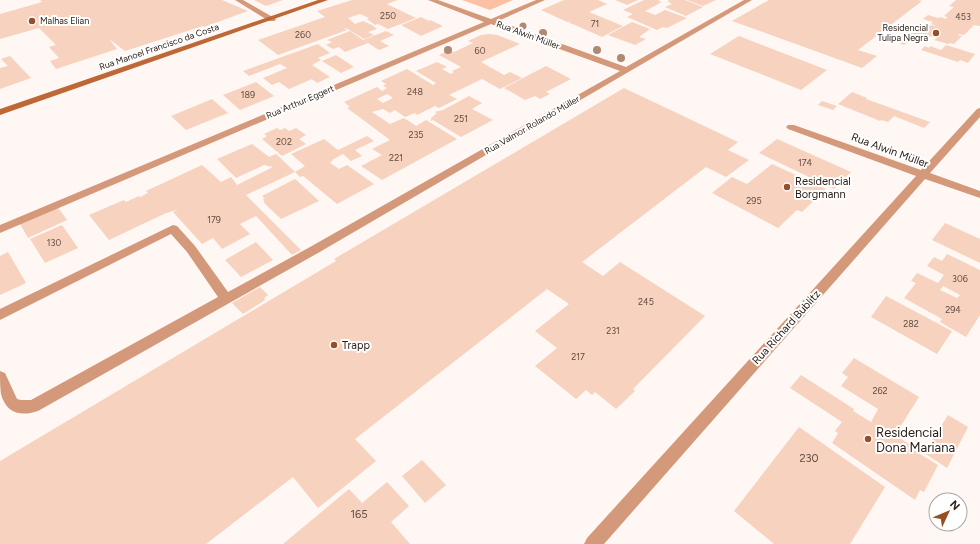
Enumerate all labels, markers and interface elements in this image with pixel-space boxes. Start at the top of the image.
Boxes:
house number: 250 [380,10,396,21]
house number: 453 [955,11,971,22]
place label: Malhas Elian [40,15,89,26]
marker: Malhas Elian [27,16,37,26]
street label: Rua Alwin Müller [495,18,561,51]
house number: 71 [591,18,599,29]
street label: Rua Manoel Francisco da Costa [98,21,221,72]
place label: Residencial Tulipa Negra [877,22,928,43]
marker: Residencial Tulipa Negra [931,28,941,38]
house number: 260 [295,29,311,40]
house number: 60 [475,45,486,56]
street label: Rua Arthur Eggert [264,82,336,121]
house number: 248 [407,86,424,97]
house number: 189 [241,89,255,100]
street label: Rua Valmor Rolando Müller [482,93,581,156]
house number: 251 [454,113,468,124]
house number: 235 [408,129,424,140]
street label: Rua Alwin Müller [849,130,930,171]
house number: 202 [276,136,292,147]
house number: 221 [389,152,403,163]
house number: 174 [798,157,812,168]
place label: Residencial Borgmann [795,175,851,201]
marker: Residencial Borgmann [782,182,792,192]
house number: 295 [746,195,762,206]
house number: 179 [207,214,221,225]
house number: 130 [47,237,61,248]
house number: 306 [952,273,968,284]
street label: Rua Richard Bublitz [750,288,823,367]
house number: 245 [638,296,654,307]
house number: 294 [945,304,961,315]
house number: 282 [903,318,919,329]
house number: 231 [606,325,620,336]
place label: Trapp [342,339,370,352]
marker: Trapp [329,340,339,350]
house number: 217 [571,351,585,362]
house number: 262 [872,385,888,396]
place label: Residencial Dona Mariana [876,425,955,455]
marker: Residencial Dona Mariana [863,434,873,444]
house number: 230 [799,452,819,465]
north arrow [928,492,968,532]
text: N [947,498,962,513]
house number: 165 [350,508,368,521]

